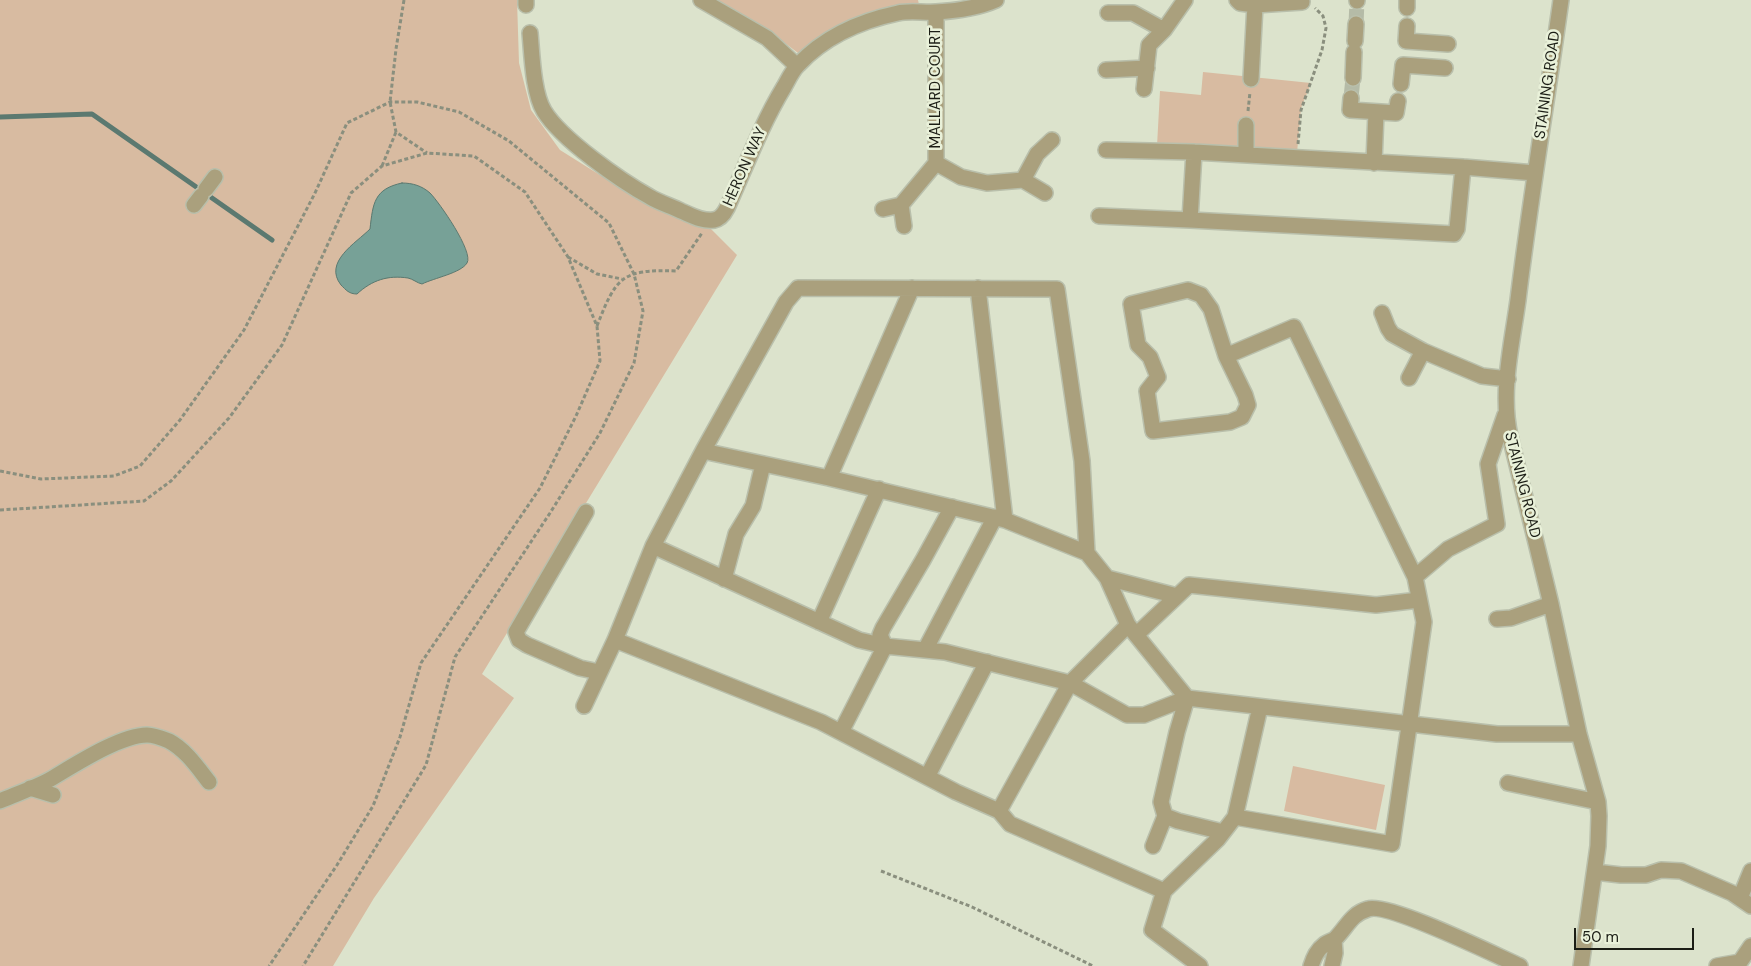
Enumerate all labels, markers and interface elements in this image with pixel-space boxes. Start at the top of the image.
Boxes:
street label: MALLARD COURT [927,27,945,149]
street label: STAINING ROAD [1532,30,1564,140]
street label: HERON WAY [720,125,770,209]
street label: STAINING ROAD [1500,430,1544,540]
scale bar [1576,918,1696,950]
text: 50 m [1582,927,1619,947]

